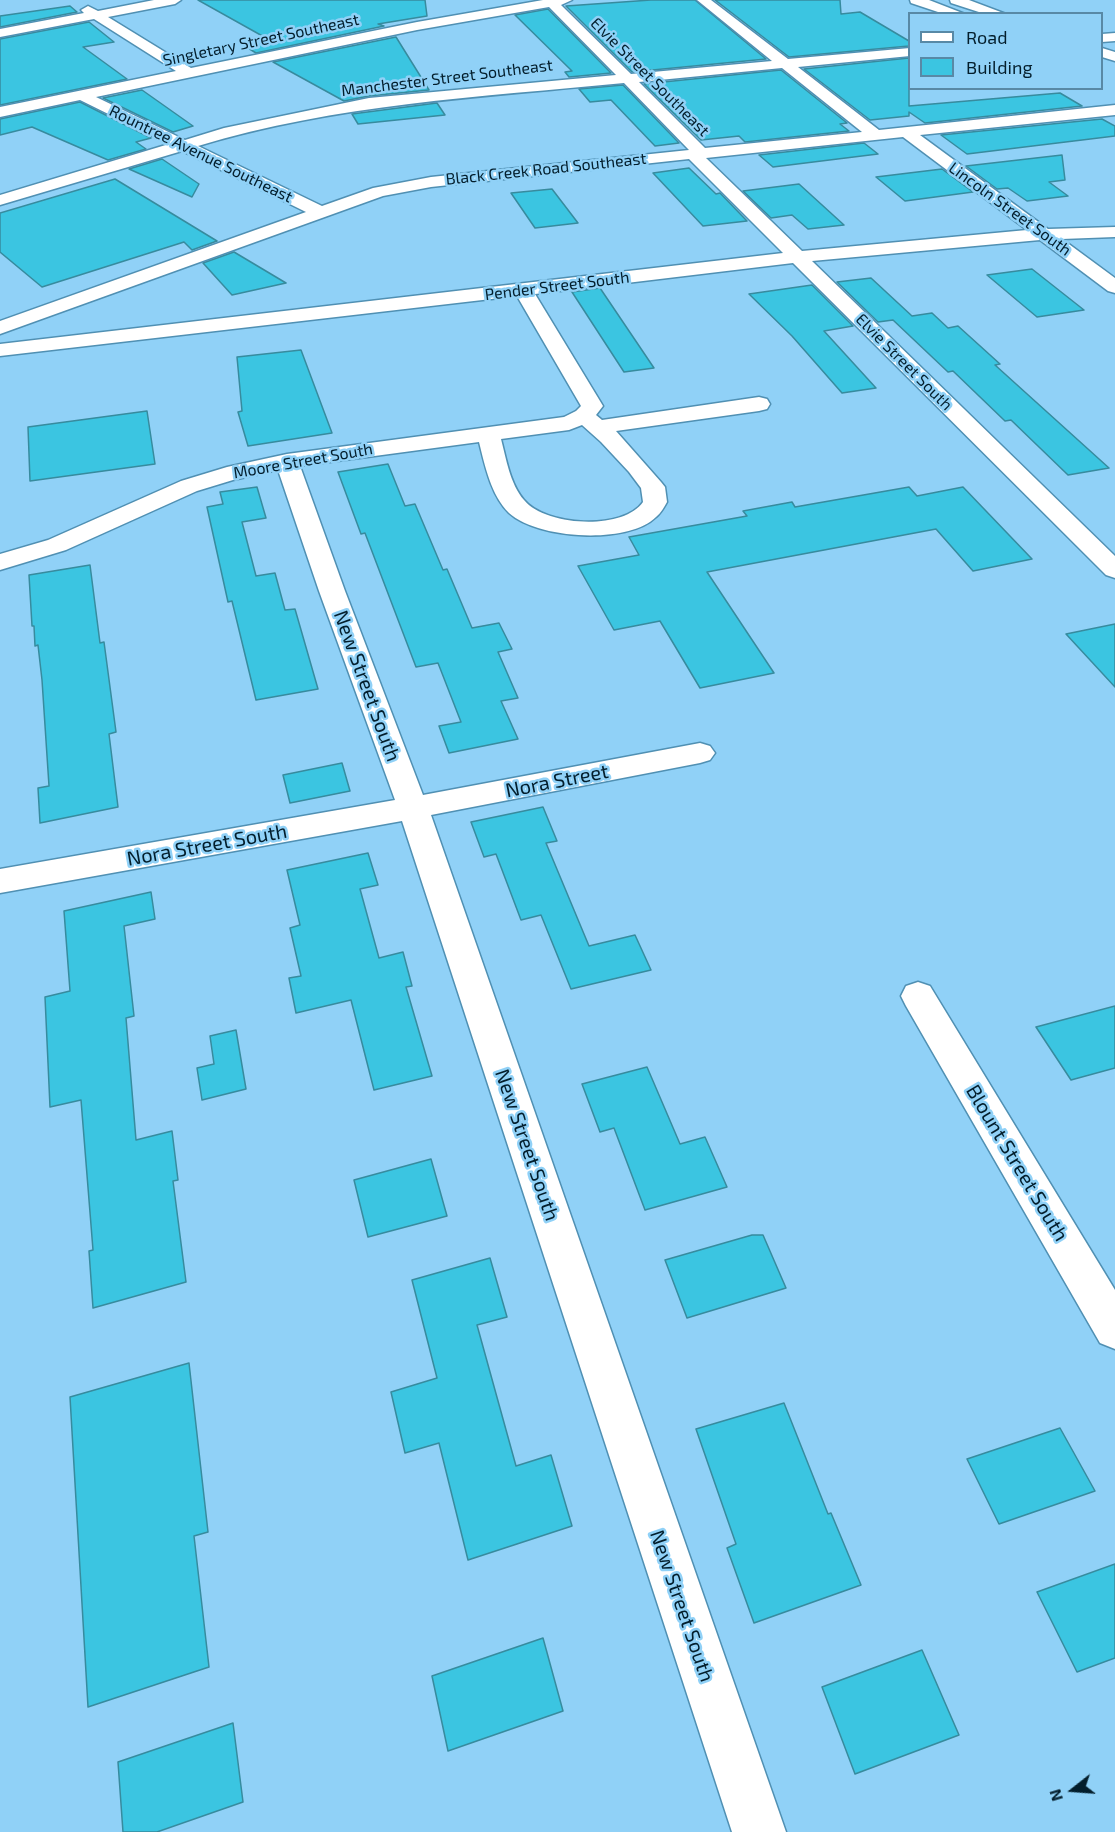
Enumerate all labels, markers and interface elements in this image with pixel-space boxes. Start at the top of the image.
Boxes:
street label: Singletary Street Southeast [161,10,361,70]
legend [908,12,1103,90]
street label: Elvie Street Southeast [587,14,713,140]
text: Road [966,26,1007,48]
street label: Manchester Street Southeast [340,56,554,100]
text: Building [966,56,1033,78]
street label: Rountree Avenue Southeast [106,101,296,207]
street label: Black Creek Road Southeast [445,149,647,189]
street label: Lincoln Street South [945,158,1075,260]
street label: Pender Street South [484,268,630,304]
street label: Elvie Street South [852,310,956,414]
street label: Moore Street South [232,439,374,483]
street label: New Street South [329,607,405,765]
street label: Nora Street [503,759,611,803]
street label: Nora Street South [125,819,289,871]
street label: New Street South [490,1066,564,1224]
street label: Blount Street South [961,1081,1073,1245]
street label: New Street South [645,1527,719,1685]
north arrow [1043,1760,1103,1820]
text: N [1045,1787,1066,1804]

